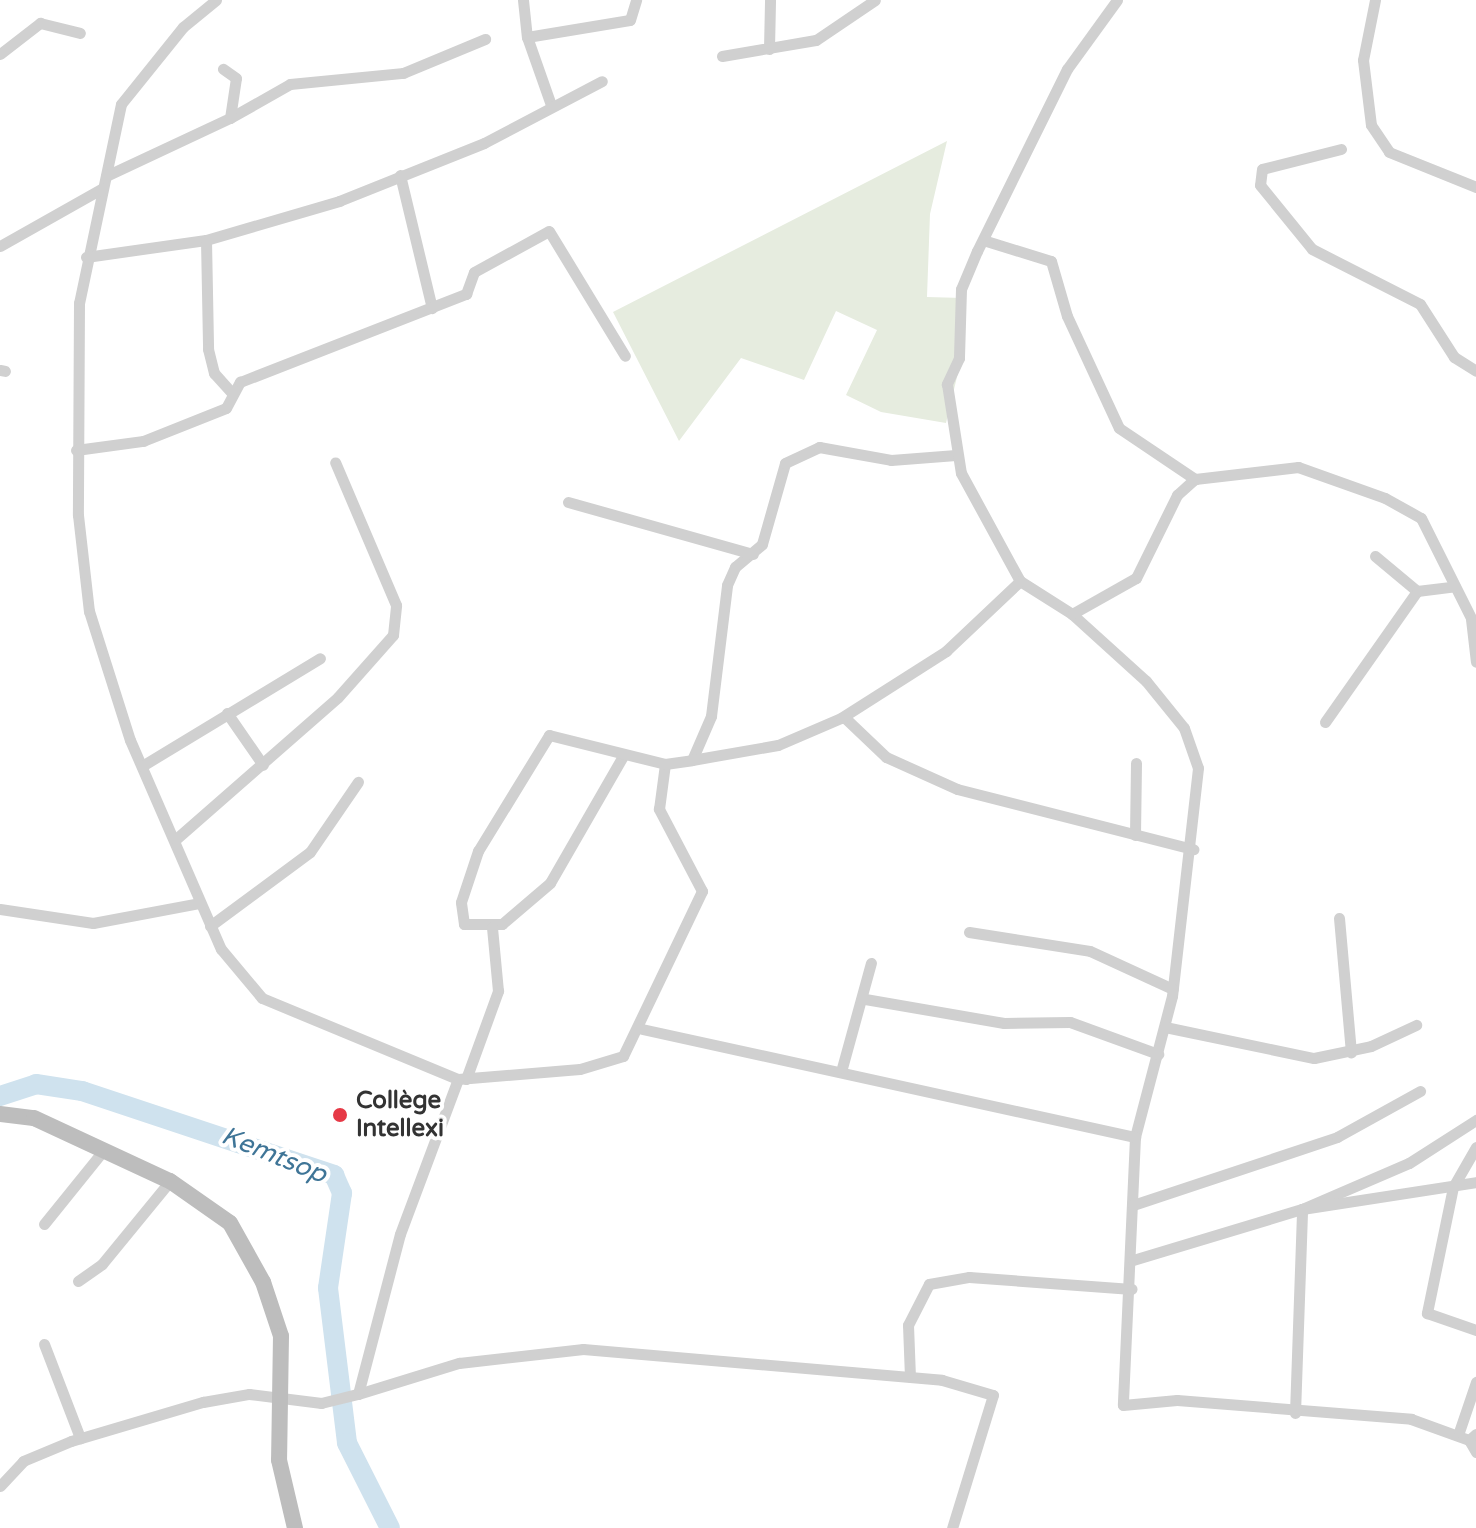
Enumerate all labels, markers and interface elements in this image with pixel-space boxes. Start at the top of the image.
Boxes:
place label: Collège Intellexi [356,1087,444,1143]
marker: Collège Intellexi [331,1106,349,1124]
water label: Kemtsop [217,1120,331,1190]

